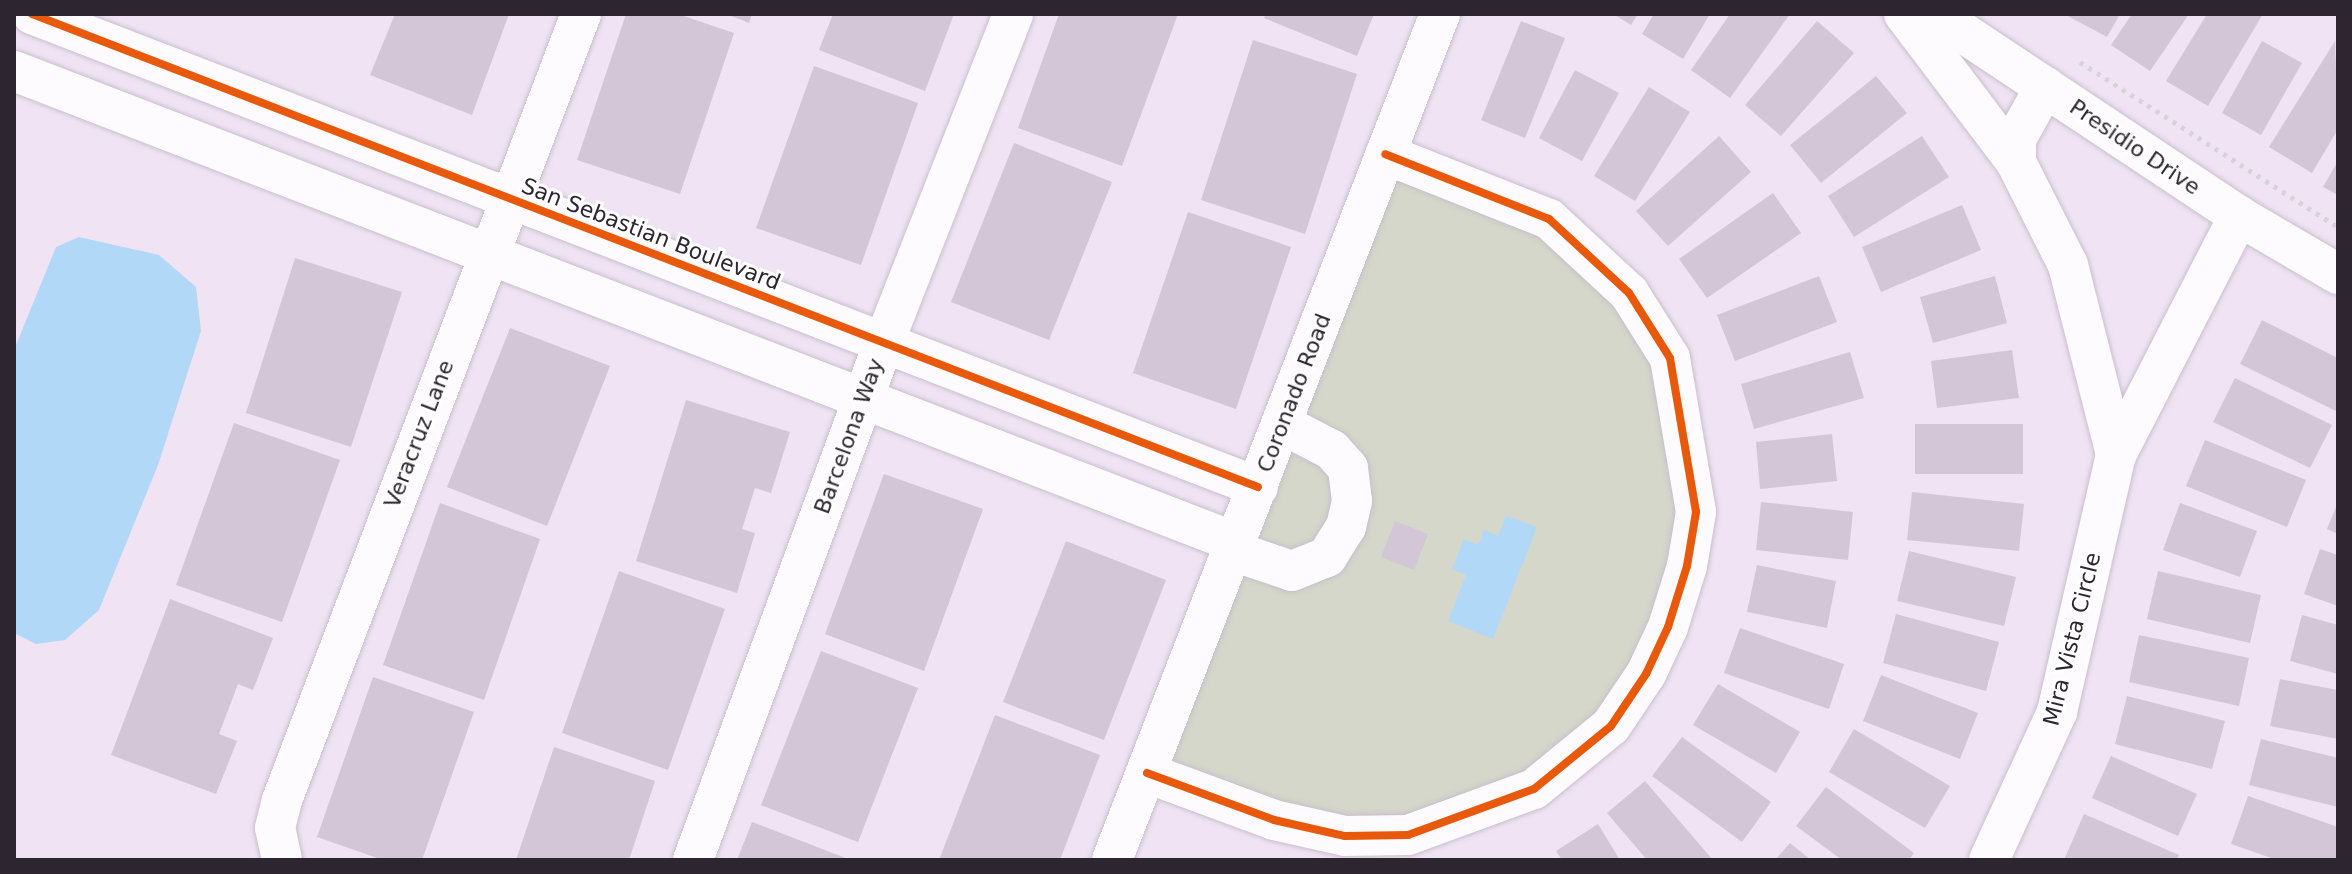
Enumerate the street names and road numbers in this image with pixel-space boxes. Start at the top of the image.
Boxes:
street label: Presidio Drive [2065,94,2205,200]
street label: San Sebastian Boulevard [518,172,784,296]
street label: Coronado Road [1252,310,1336,476]
street label: Barcelona Way [809,355,889,517]
street label: Veracruz Lane [379,356,459,512]
street label: Mira Vista Circle [2038,550,2106,728]

